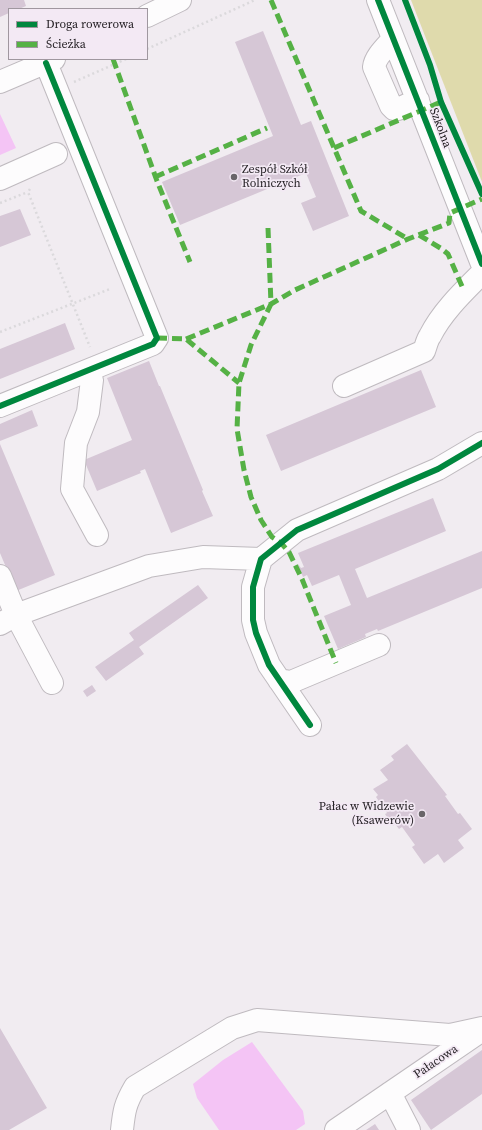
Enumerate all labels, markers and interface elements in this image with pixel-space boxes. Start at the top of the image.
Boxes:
legend [8,8,148,60]
text: Droga rowerowa [46,16,134,32]
text: Ścieżka [46,36,86,52]
street label: Szkolna [426,106,454,150]
place label: Zespół Szkół Rolniczych [242,163,308,191]
marker: Zespół Szkół Rolniczych [229,172,239,182]
place label: Pałac w Widzewie (Ksawerów) [319,800,414,828]
marker: Pałac w Widzewie (Ksawerów) [417,809,427,819]
street label: Pałacowa [411,1042,461,1082]

